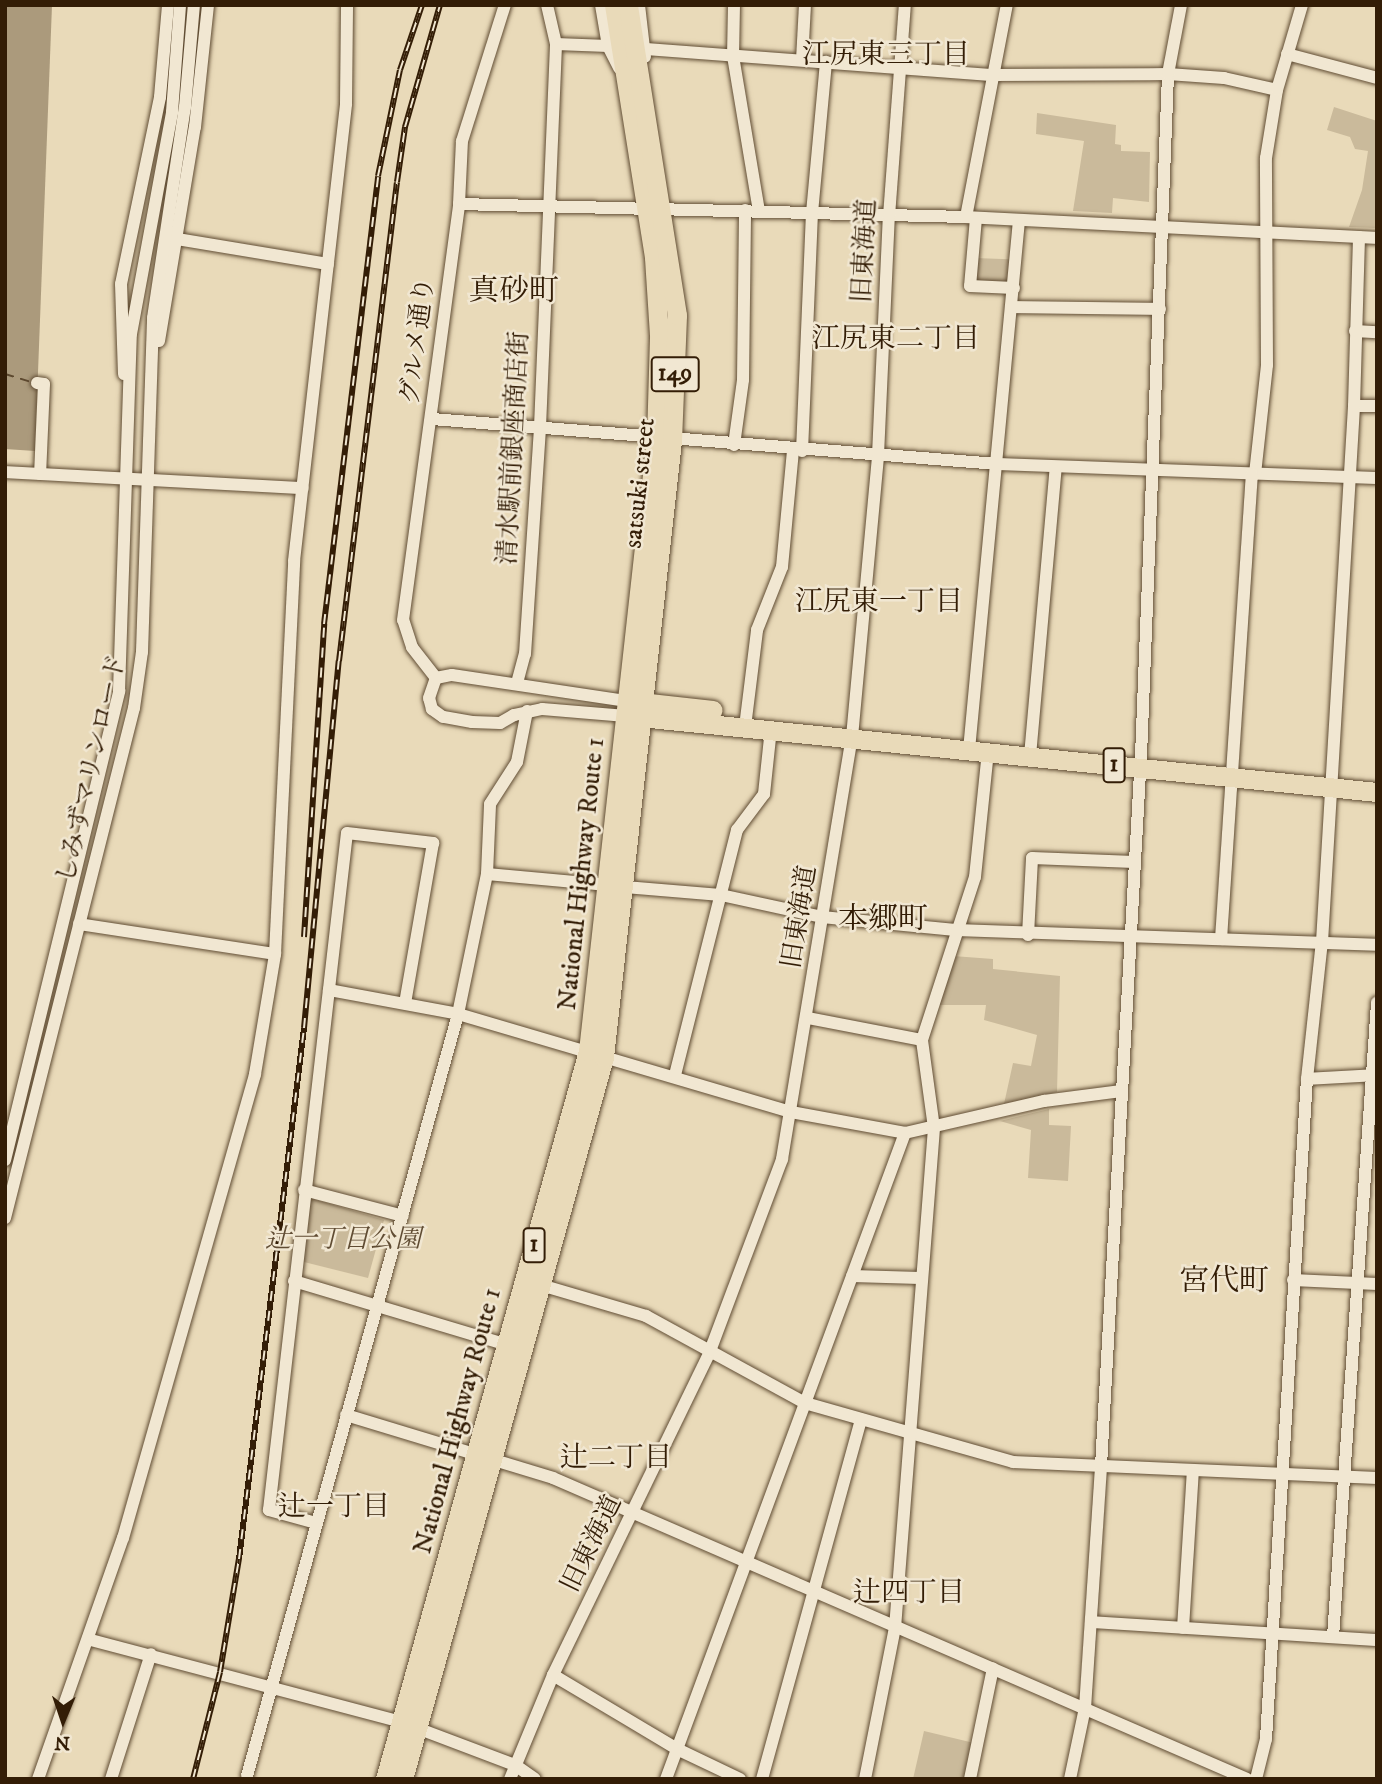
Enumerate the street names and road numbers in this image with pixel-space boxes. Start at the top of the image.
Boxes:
street label: 旧東海道 [847,198,883,304]
street label: グルメ通り [395,275,441,407]
street label: 清水駅前銀座商店街 [492,330,536,566]
road number: 149 [650,354,700,394]
street label: satsuki street [618,416,662,550]
street label: しみずマリンロード [50,651,134,887]
street label: National Highway Route 1 [552,736,612,1012]
road number: 1 [1102,744,1126,786]
street label: 旧東海道 [776,863,824,971]
road number: 1 [522,1224,546,1266]
street label: National Highway Route 1 [407,1285,509,1557]
street label: 旧東海道 [555,1490,629,1598]

